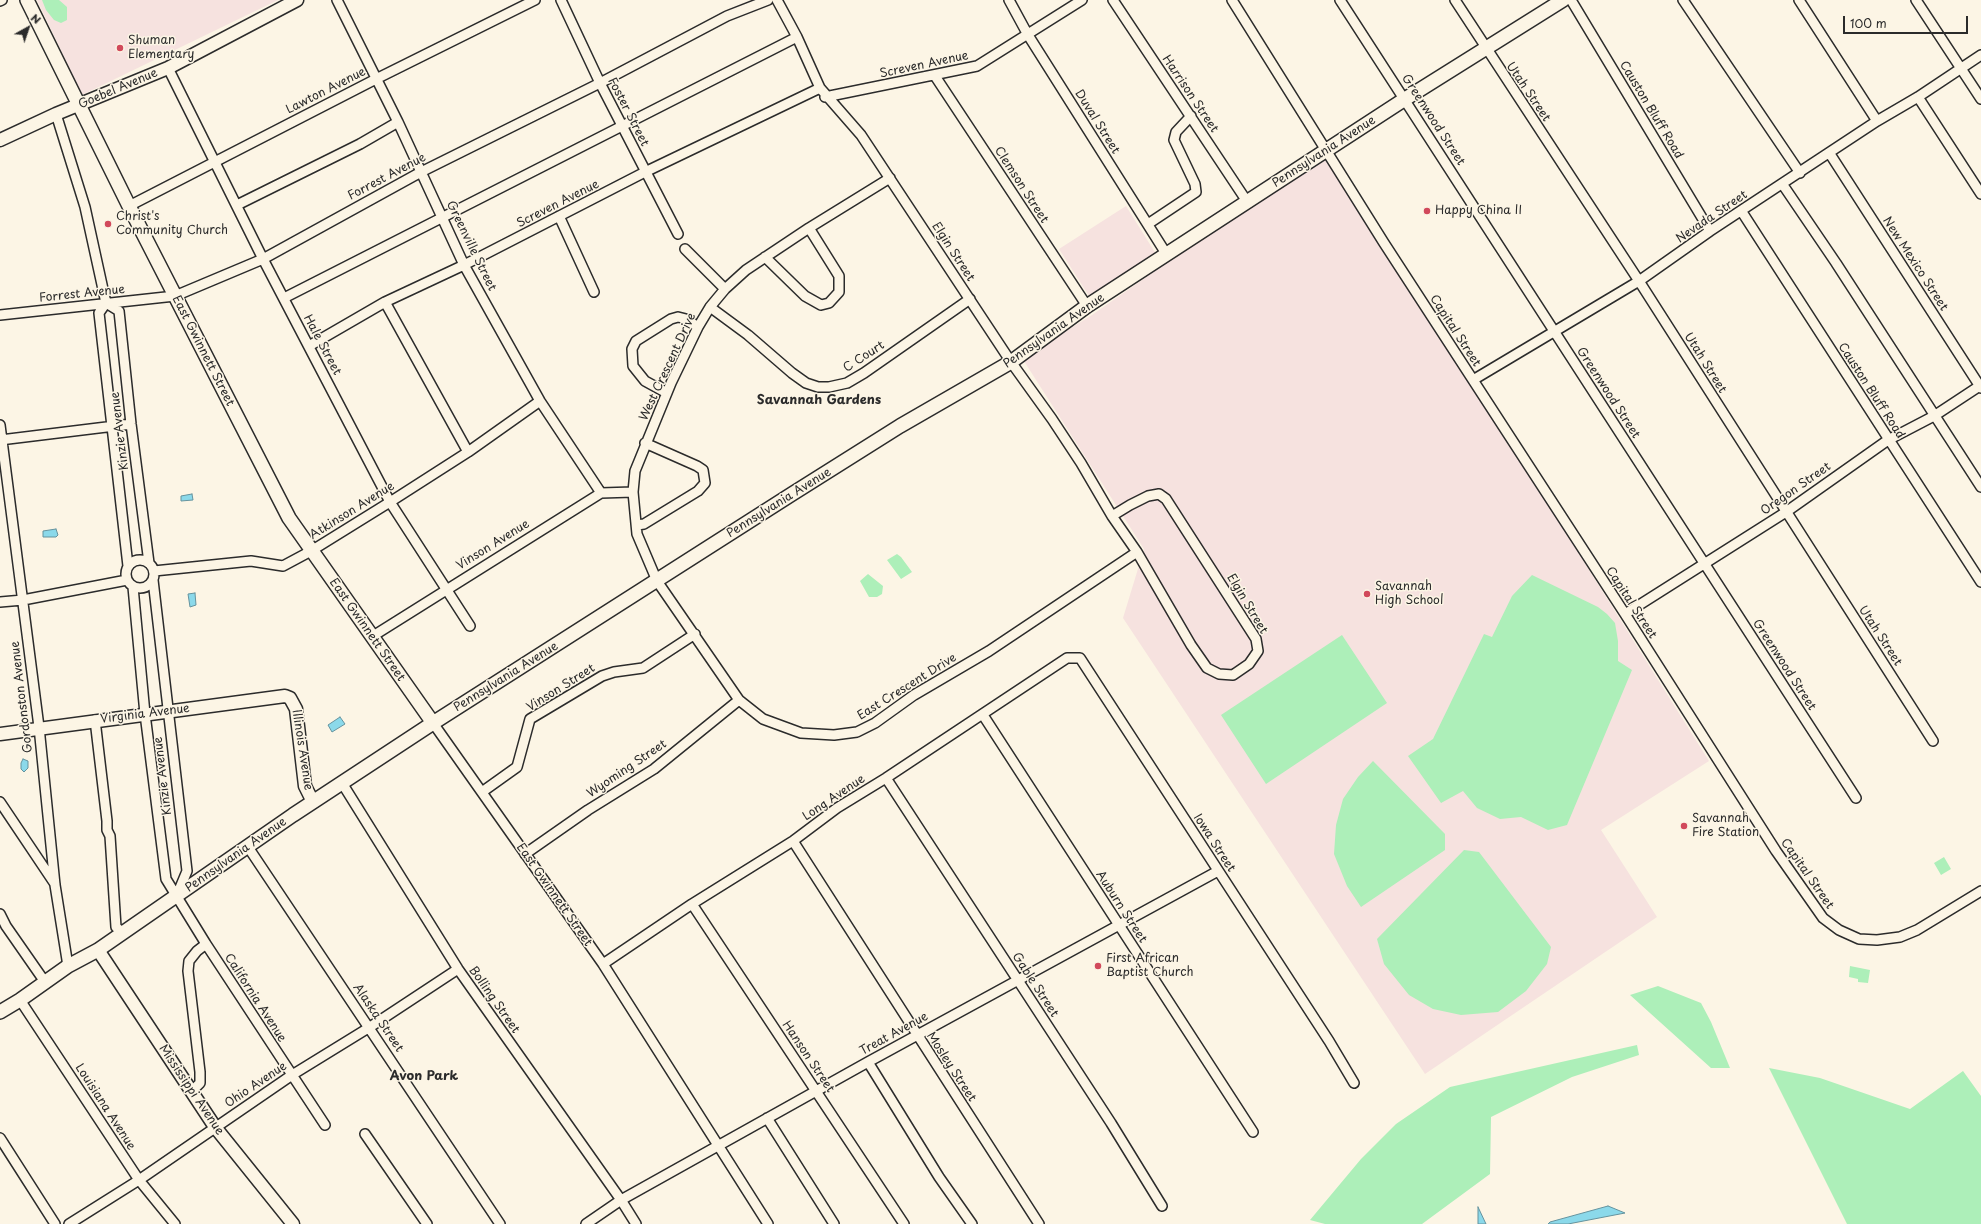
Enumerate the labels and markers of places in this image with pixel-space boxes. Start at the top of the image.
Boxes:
place label: Shuman Elementary [128,34,194,62]
marker: Shuman Elementary [115,43,125,53]
place label: Happy China II [1435,204,1522,218]
marker: Happy China II [1422,206,1432,216]
place label: Christ's Community Church [116,210,228,238]
marker: Christ's Community Church [103,219,113,229]
place label: Savannah High School [1375,580,1443,608]
marker: Savannah High School [1362,589,1372,599]
place label: Savannah Fire Station [1692,812,1759,840]
marker: Savannah Fire Station [1679,821,1689,831]
place label: First African Baptist Church [1106,952,1193,980]
marker: First African Baptist Church [1093,961,1103,971]

